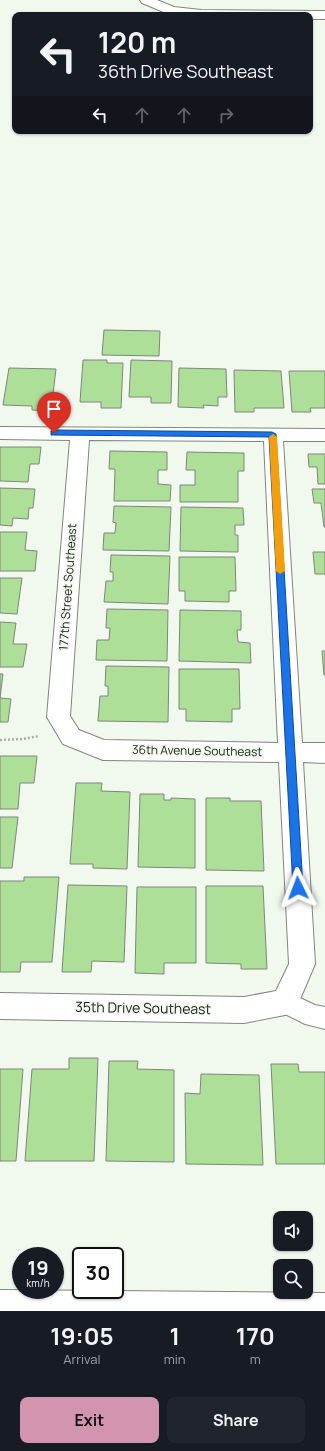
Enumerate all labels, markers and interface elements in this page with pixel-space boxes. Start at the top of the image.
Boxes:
text: 120 m [98,23,176,61]
icon: left [32,28,84,80]
text: 36th Drive Southeast [98,59,274,83]
icon: left [89,104,111,126]
icon: ahead [131,104,153,126]
icon: ahead [173,104,195,126]
icon: right [215,104,237,126]
pin [37,392,71,433]
icon: arrive [43,398,65,420]
street label: 177th Street Southeast [55,523,80,651]
street label: 36th Avenue Southeast [132,741,262,760]
position arrow [277,867,319,909]
street label: 35th Drive Southeast [75,997,212,1018]
map controls [273,1211,313,1299]
button: sound [273,1211,313,1251]
speed limit sign: 30 [72,1247,124,1299]
text: 19 [27,1254,49,1281]
button: search [273,1259,313,1299]
text: km/h [26,1276,50,1290]
text: 19:05 [50,1319,114,1352]
text: 1 [169,1319,180,1352]
text: 170 [236,1319,275,1352]
text: Arrival [63,1350,100,1368]
text: min [164,1350,186,1368]
text: m [250,1350,261,1368]
button: Exit [20,1397,159,1443]
button: Share [167,1397,305,1443]

